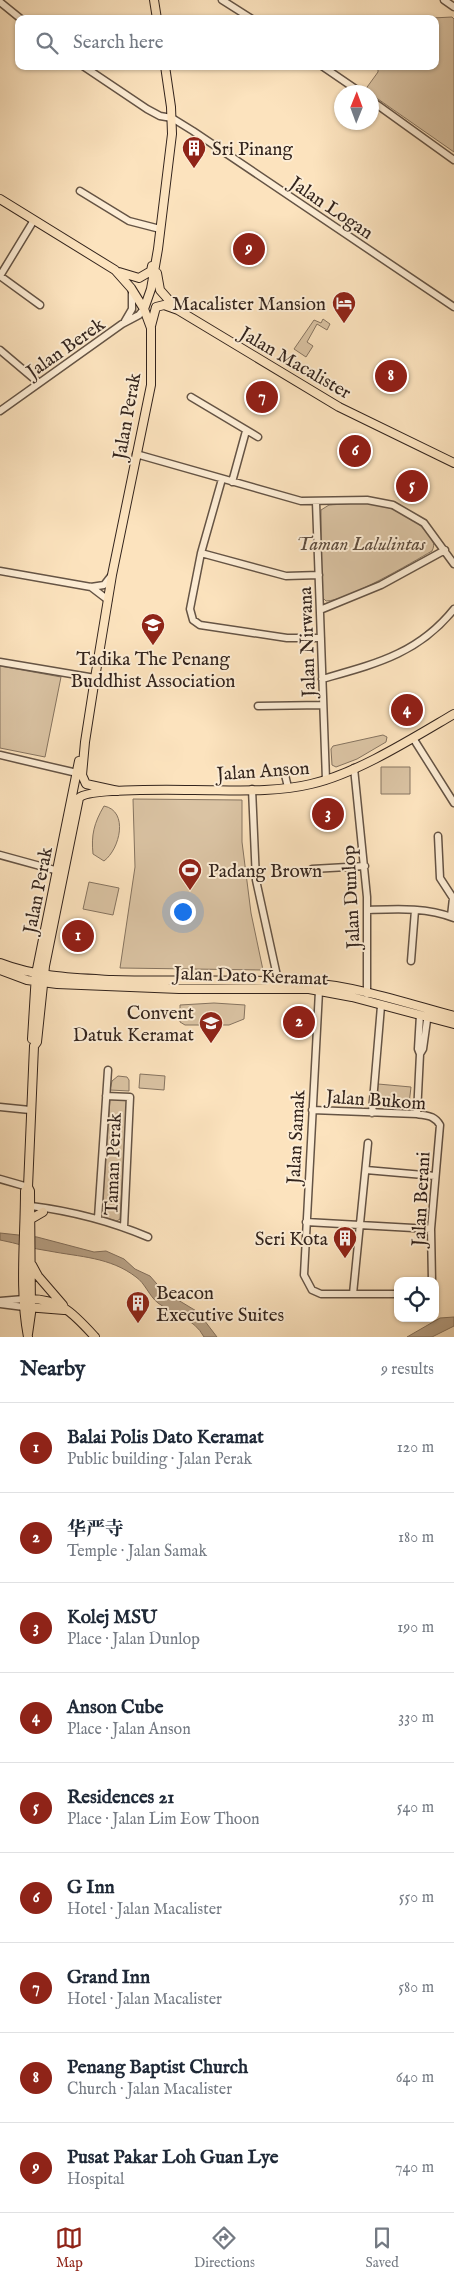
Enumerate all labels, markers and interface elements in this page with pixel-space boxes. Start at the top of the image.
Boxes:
search box [15,15,439,70]
icon: search [33,29,61,57]
text: Search here [73,31,164,55]
north arrow [334,85,379,130]
building icon: Sri Pinang [181,135,207,169]
place label: Sri Pinang [212,138,293,162]
street label: Jalan Logan [283,171,377,245]
pin: 9 [233,230,265,268]
hotel icon: Macalister Mansion [331,290,357,324]
place label: Macalister Mansion [172,293,326,317]
street label: Jalan Berek [21,312,111,386]
street label: Jalan Macalister [233,321,355,405]
pin: 8 [375,357,407,395]
street label: Jalan Perak [108,370,148,464]
pin: 7 [246,378,278,416]
pin: 6 [339,432,371,470]
pin: 5 [396,467,428,505]
park label: Taman Lalulintas [297,533,426,557]
street label: Jalan Nirwana [294,586,322,700]
school or university icon: Tadika The Penang Buddhist Association [140,612,166,646]
place label: Tadika The Penang Buddhist Association [71,648,235,694]
pin: 4 [391,691,423,729]
street label: Jalan Anson [214,757,310,787]
pin: 3 [312,795,344,833]
street label: Jalan Perak [18,844,59,938]
street label: Jalan Dunlop [337,844,367,951]
sports icon: Padang Brown [177,857,203,891]
place label: Padang Brown [208,860,322,884]
your location [170,899,196,925]
pin: 1 [62,917,94,955]
street label: Jalan Dato Keramat [171,962,329,992]
place label: Convent Datuk Keramat [73,1002,194,1048]
pin: 2 [283,1003,315,1041]
school or university icon: Convent Datuk Keramat [198,1010,224,1044]
street label: Jalan Bukom [323,1085,427,1116]
street label: Jalan Samak [282,1089,311,1187]
street label: Taman Perak [100,1112,128,1216]
street label: Jalan Berani [407,1151,436,1249]
building icon: Seri Kota [332,1225,358,1259]
place label: Seri Kota [255,1228,329,1252]
map controls [394,1277,439,1322]
button: locate [394,1277,439,1322]
place label: Beacon Executive Suites [156,1282,284,1328]
building icon: Beacon Executive Suites [125,1290,151,1324]
text: Nearby [20,1356,85,1383]
text: 9 results [381,1360,434,1380]
text: Balai Polis Dato Keramat [67,1426,264,1450]
text: 1 [33,1438,39,1458]
text: 120 m [397,1438,434,1458]
text: Public building · Jalan Perak [67,1450,252,1470]
text: 华严寺 [67,1518,124,1542]
text: 2 [32,1528,40,1548]
text: 180 m [398,1528,434,1548]
text: Temple · Jalan Samak [67,1542,207,1562]
text: Kolej MSU [67,1606,157,1630]
text: 3 [33,1618,39,1638]
text: 190 m [397,1618,434,1638]
text: Place · Jalan Dunlop [67,1630,200,1650]
text: Anson Cube [67,1696,163,1720]
text: 4 [32,1708,40,1728]
text: 330 m [398,1708,434,1728]
text: Place · Jalan Anson [67,1720,191,1740]
text: Residences 21 [67,1786,174,1810]
text: 5 [33,1798,39,1818]
text: 540 m [397,1798,434,1818]
text: Place · Jalan Lim Eow Thoon [67,1810,260,1830]
text: G Inn [67,1876,115,1900]
text: 6 [33,1888,39,1908]
text: 550 m [399,1888,434,1908]
text: Hotel · Jalan Macalister [67,1900,222,1920]
text: Grand Inn [67,1966,150,1990]
text: 7 [32,1978,40,1998]
text: 580 m [398,1978,434,1998]
text: Hotel · Jalan Macalister [67,1990,222,2010]
text: Penang Baptist Church [67,2056,248,2080]
text: 8 [33,2068,39,2088]
text: 640 m [396,2068,434,2088]
text: Church · Jalan Macalister [67,2080,232,2100]
text: Pusat Pakar Loh Guan Lye [67,2146,279,2170]
text: 9 [33,2158,39,2178]
text: 740 m [395,2158,434,2178]
text: Hospital [67,2170,124,2190]
tab: Map [55,2224,83,2272]
tab: Directions [194,2224,255,2272]
tab: Saved [366,2224,399,2272]

